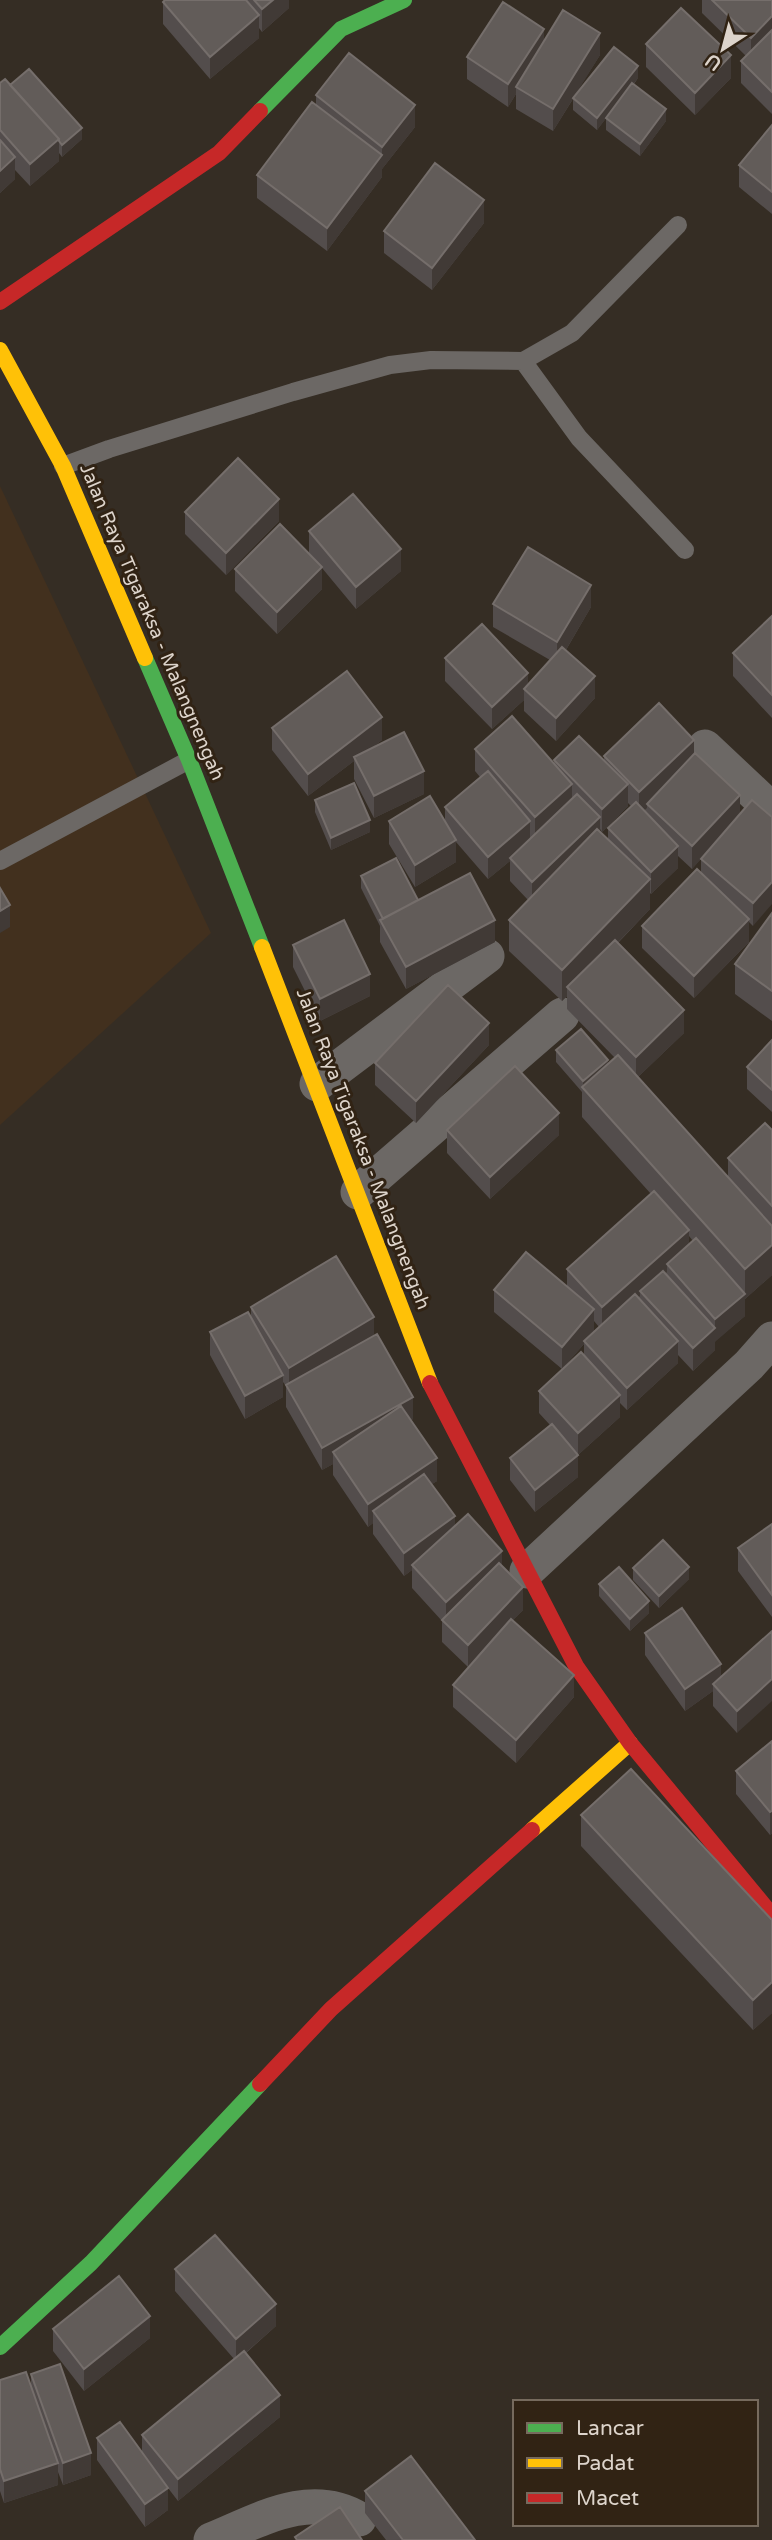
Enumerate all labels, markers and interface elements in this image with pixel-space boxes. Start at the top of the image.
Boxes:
north arrow [688,14,758,84]
text: U [701,49,726,75]
street label: Jalan Raya Tigaraksa - Malangnengah [75,460,229,784]
street label: Jalan Raya Tigaraksa - Malangnengah [291,986,435,1312]
legend [513,2400,758,2526]
text: Lancar [576,2416,644,2441]
text: Padat [576,2451,634,2476]
text: Macet [576,2486,639,2511]

